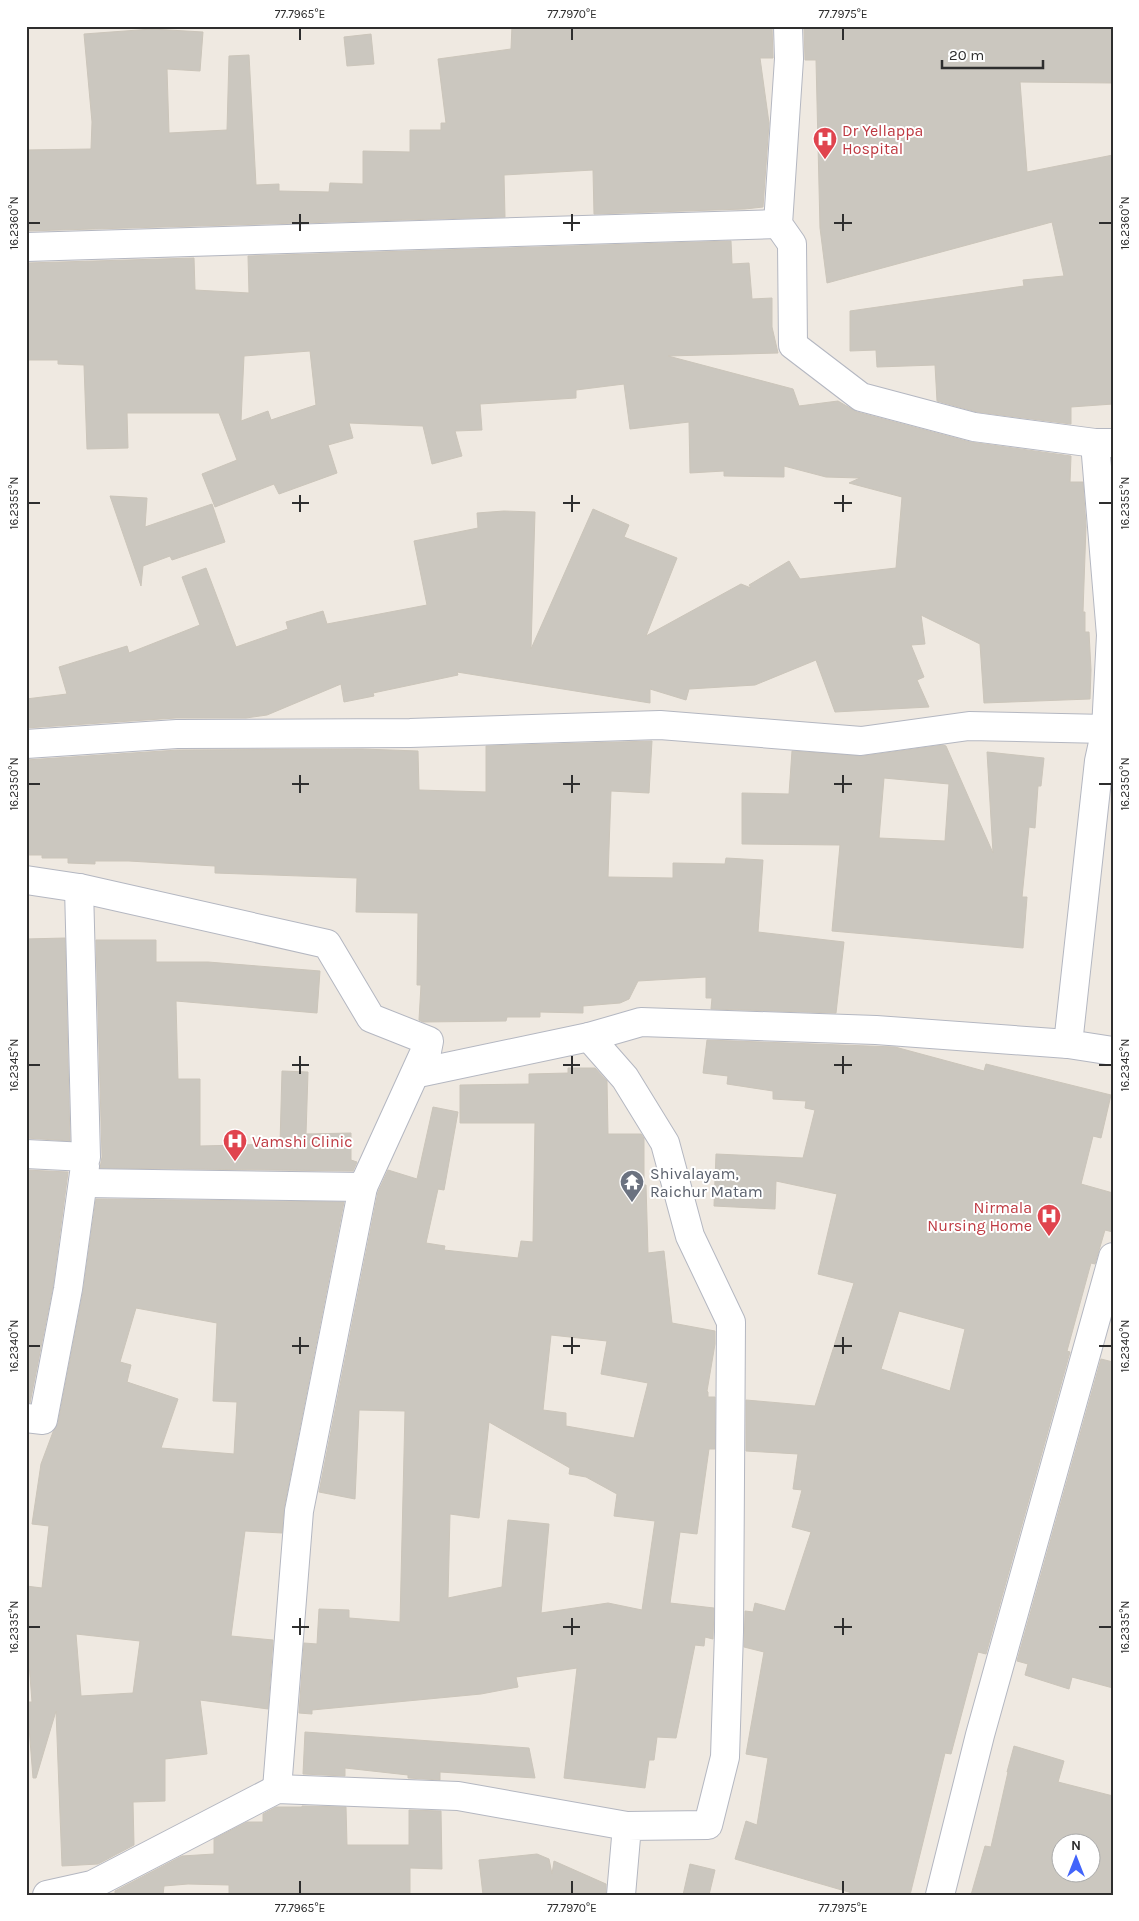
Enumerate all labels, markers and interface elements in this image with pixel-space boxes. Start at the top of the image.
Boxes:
text: 77.7965°E [275,7,325,21]
text: 77.7970°E [547,7,597,21]
text: 77.7975°E [818,7,868,21]
scale bar [942,38,1043,70]
text: 20 m [949,46,984,64]
place label: Dr Yellappa Hospital [842,121,923,158]
hospital icon: Dr Yellappa Hospital [812,126,838,160]
text: 16.2360°N [7,196,21,250]
text: 16.2360°N [1118,196,1132,250]
text: 16.2355°N [7,477,21,529]
text: 16.2355°N [1118,477,1132,529]
text: 16.2350°N [7,757,21,811]
text: 16.2350°N [1118,757,1132,811]
text: 16.2345°N [7,1039,21,1091]
text: 16.2345°N [1118,1039,1132,1091]
hospital icon: Vamshi Clinic [222,1128,248,1162]
place label: Vamshi Clinic [252,1132,353,1151]
place label: Shivalayam, Raichur Matam [650,1164,763,1201]
temple icon: Shivalayam, Raichur Matam [619,1169,645,1203]
place label: Nirmala Nursing Home [927,1198,1032,1235]
hospital icon: Nirmala Nursing Home [1036,1203,1062,1237]
text: 16.2340°N [7,1319,21,1373]
text: 16.2340°N [1118,1319,1132,1373]
text: 16.2335°N [7,1600,21,1654]
text: 16.2335°N [1118,1600,1132,1654]
north arrow [1052,1834,1102,1884]
text: N [1071,1837,1081,1854]
text: 77.7965°E [275,1901,325,1915]
text: 77.7970°E [547,1901,597,1915]
text: 77.7975°E [818,1901,868,1915]

